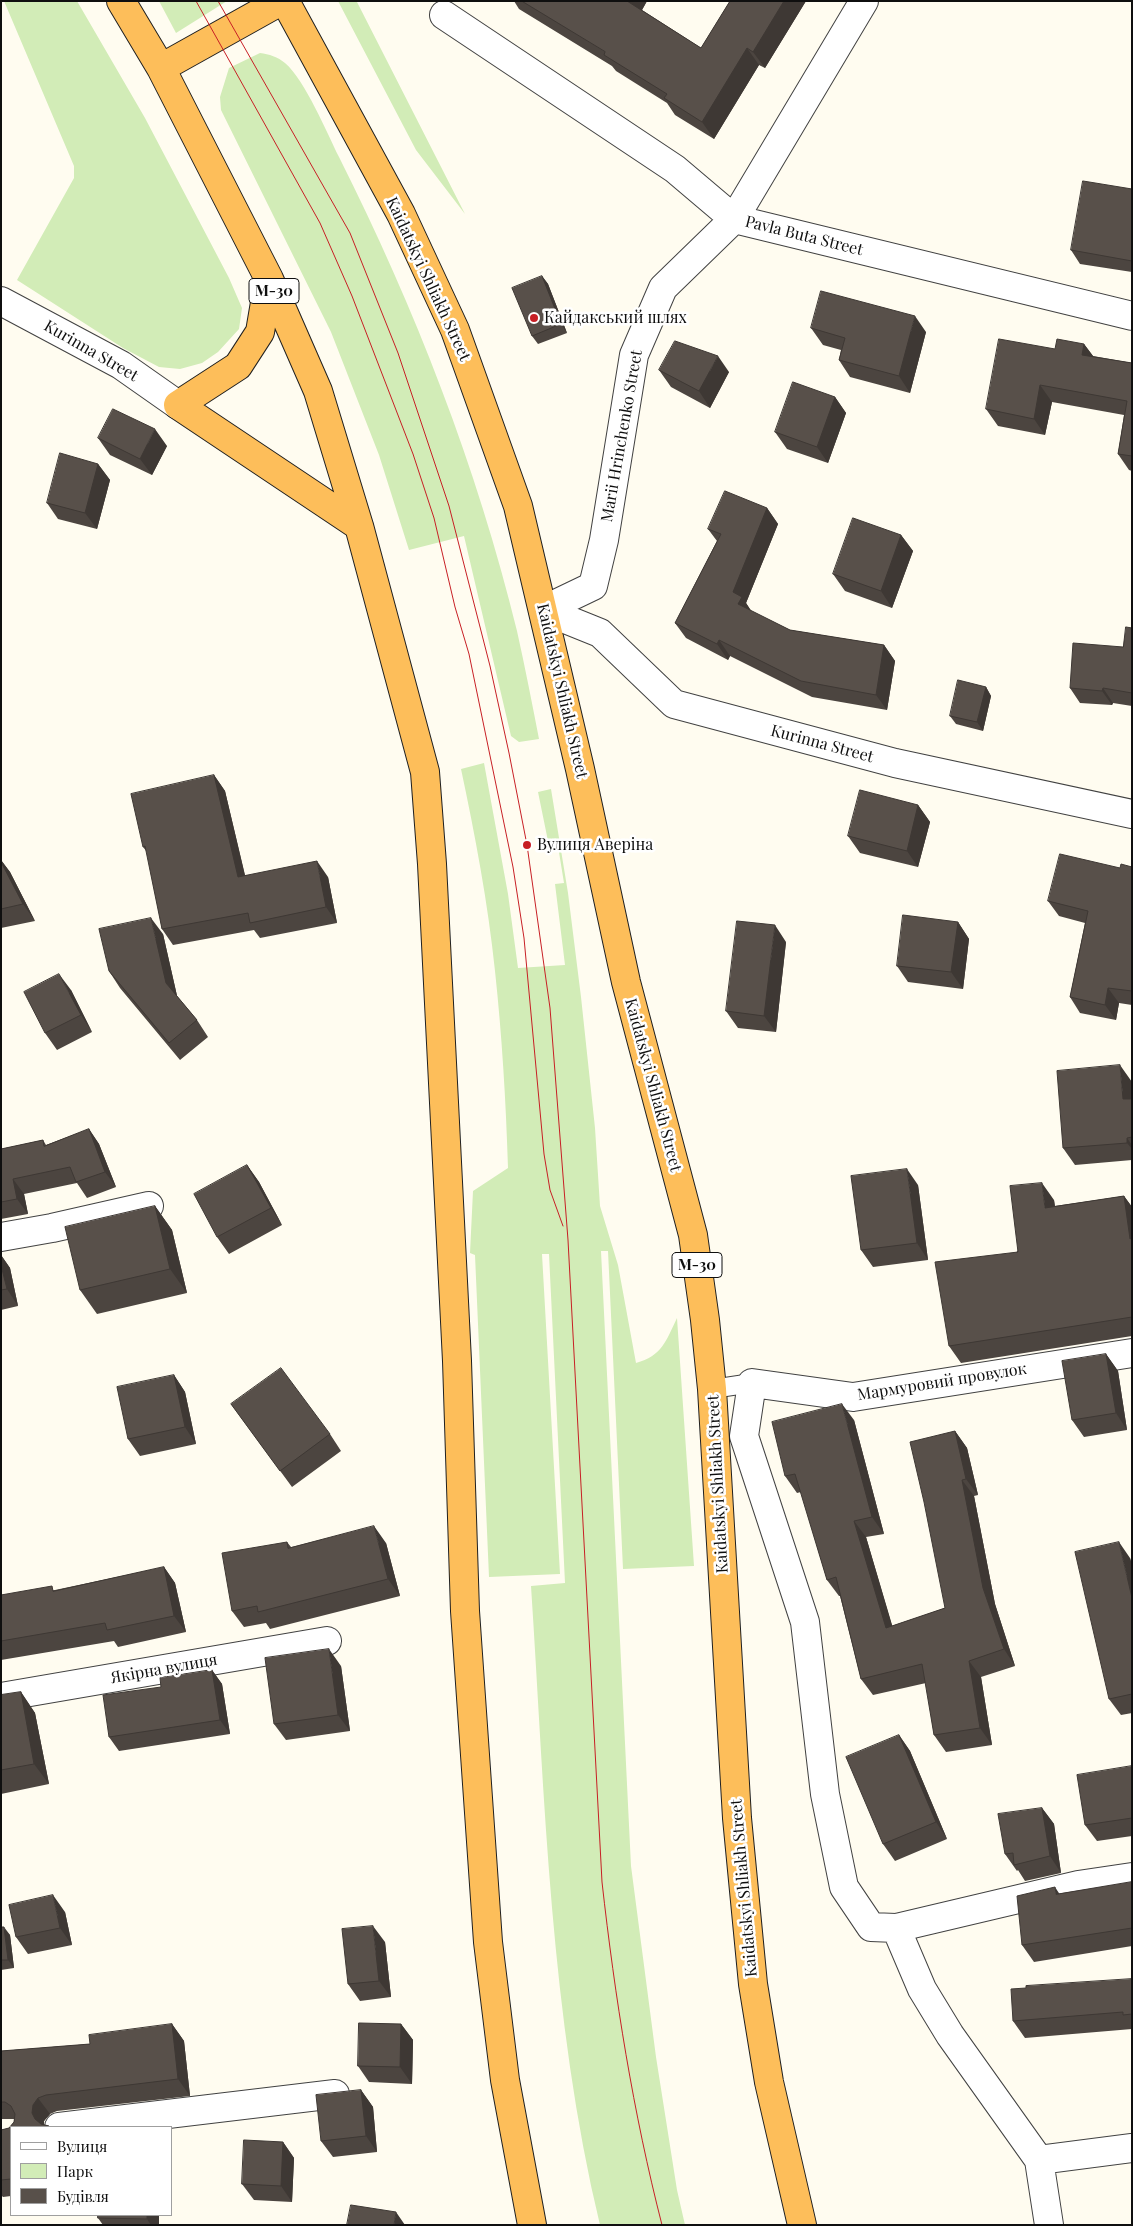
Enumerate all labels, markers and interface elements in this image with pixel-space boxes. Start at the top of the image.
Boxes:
street label: Kaidatskyi Shliakh Street [382,194,474,364]
street label: Pavla Buta Street [743,212,865,260]
road number: М-30 [249,278,299,304]
place label: Кайдакський шлях [544,308,687,328]
marker: Кайдакський шлях [528,312,540,324]
street label: Kurinna Street [40,316,142,386]
street label: Marii Hrinchenko Street [597,348,647,524]
street label: Kaidatskyi Shliakh Street [533,602,591,780]
street label: Kurinna Street [769,721,875,767]
place label: Вулиця Аверіна [537,835,653,855]
marker: Вулиця Аверіна [521,839,533,851]
street label: Kaidatskyi Shliakh Street [621,996,685,1174]
road number: М-30 [672,1252,722,1278]
street label: Мармуровий провулок [856,1359,1028,1405]
street label: Kaidatskyi Shliakh Street [704,1394,732,1574]
street label: Якірна вулиця [109,1650,219,1688]
street label: Kaidatskyi Shliakh Street [727,1798,761,1978]
legend [10,2126,172,2216]
text: Вулиця [57,2136,107,2156]
text: Парк [57,2161,93,2181]
text: Будівля [57,2186,109,2206]

